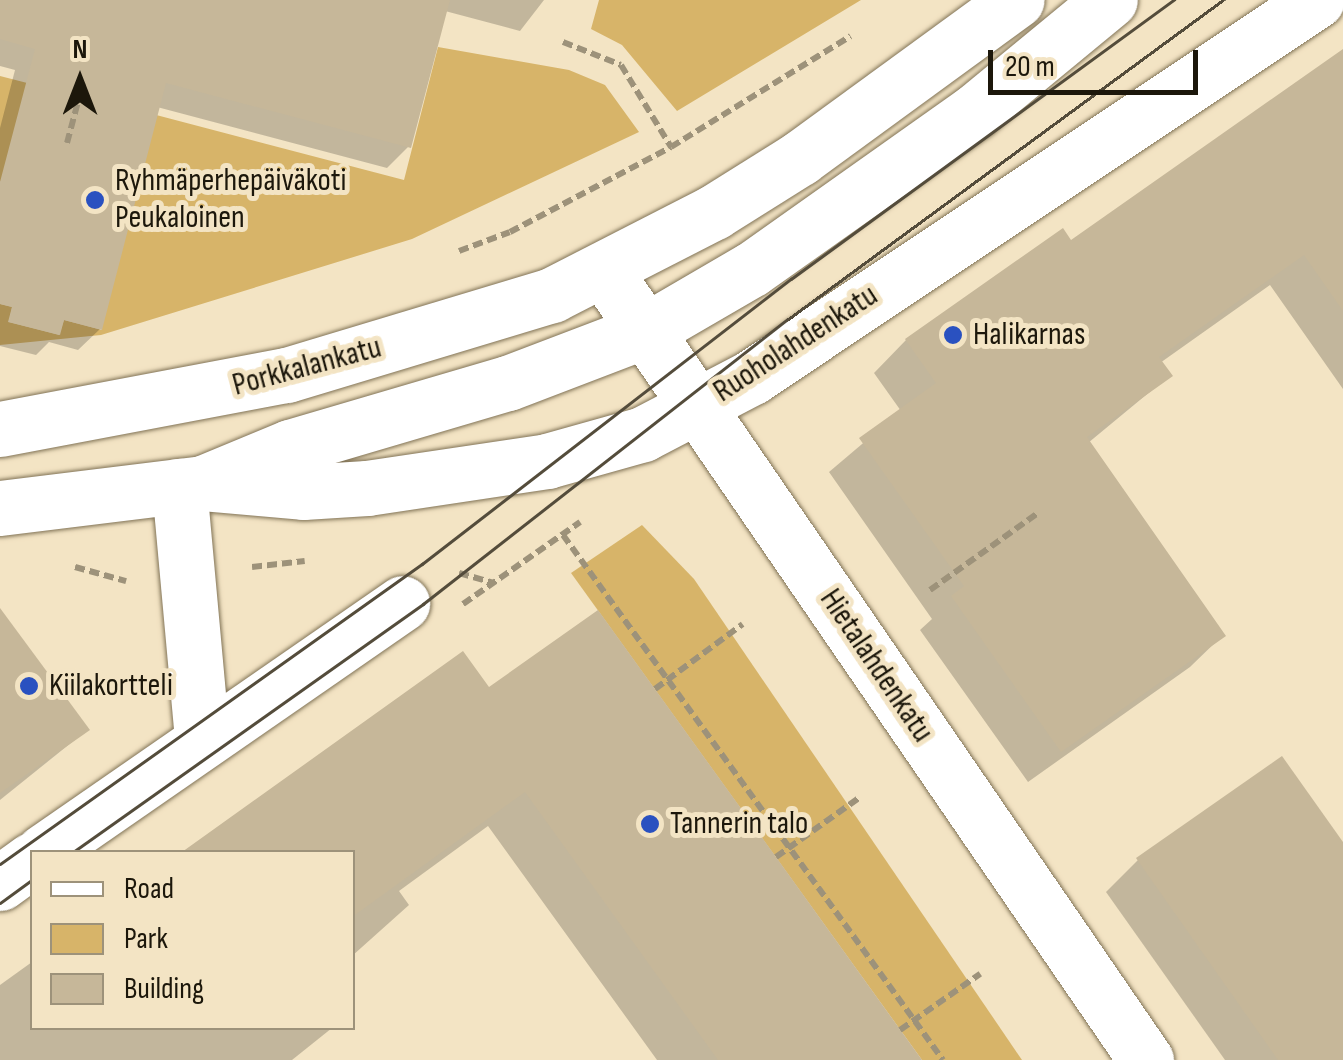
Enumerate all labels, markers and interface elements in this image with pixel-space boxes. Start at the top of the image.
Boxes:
north arrow [30,30,130,130]
scale bar [993,30,1203,92]
text: N [73,33,87,66]
text: 20 m [1005,49,1055,85]
place label: Ryhmäperhepäiväkoti Peukaloinen [115,163,346,238]
marker: Ryhmäperhepäiväkoti Peukaloinen [84,189,106,211]
street label: Ruoholahdenkatu [707,277,885,411]
place label: Halikarnas [973,316,1085,354]
marker: Halikarnas [942,324,964,346]
street label: Porkkalankatu [228,329,386,405]
street label: Hietalahdenkatu [811,582,941,750]
place label: Kiilakortteli [49,667,173,705]
marker: Kiilakortteli [18,675,40,697]
place label: Tannerin talo [670,805,809,843]
marker: Tannerin talo [639,813,661,835]
legend [30,850,355,1030]
text: Road [124,871,174,907]
text: Park [124,921,168,957]
text: Building [124,971,204,1007]

